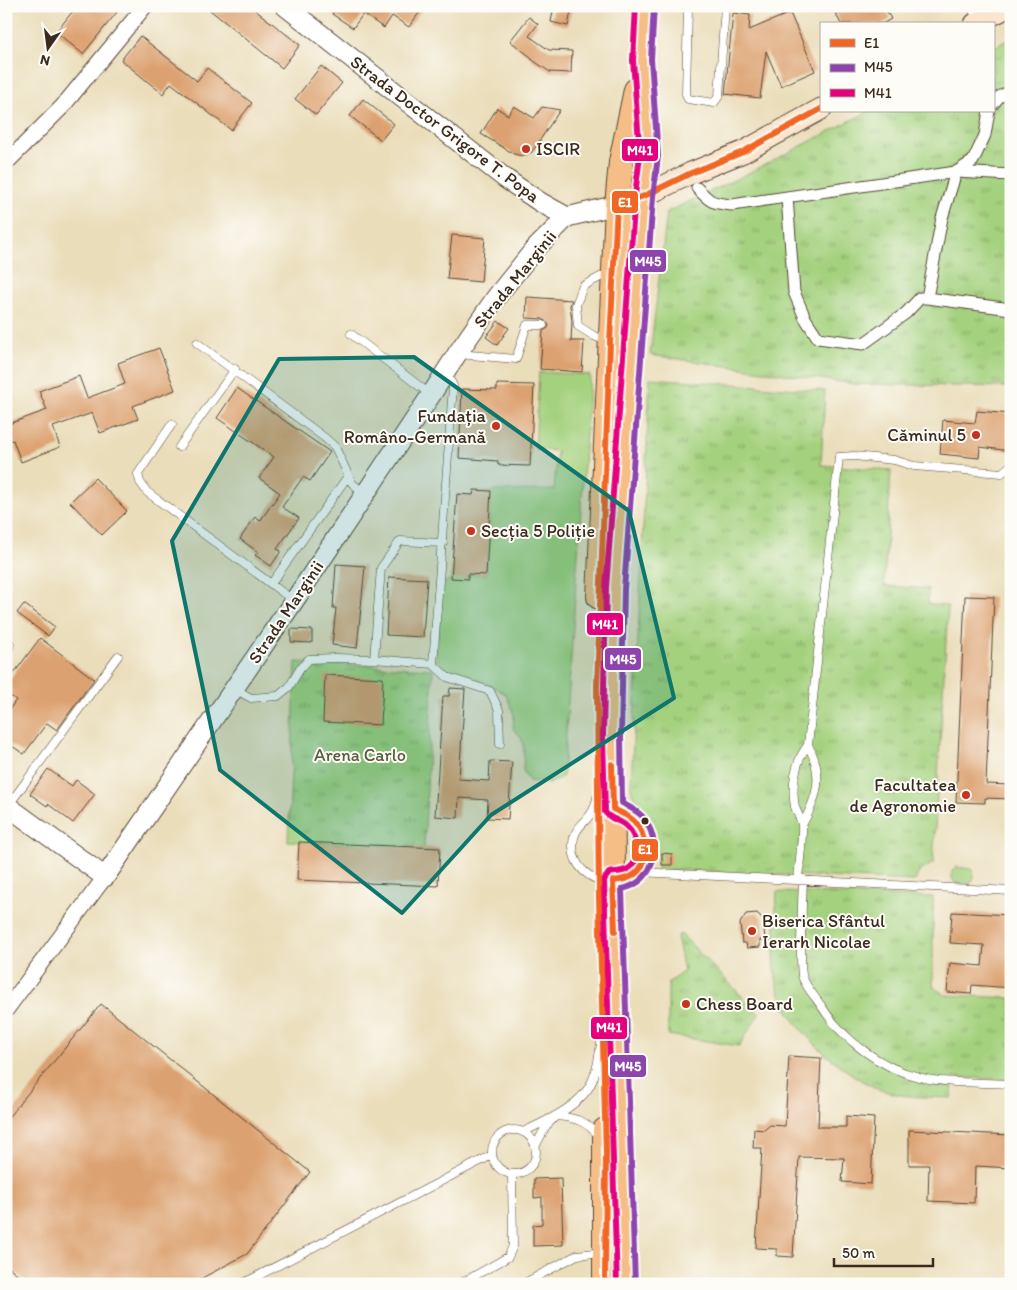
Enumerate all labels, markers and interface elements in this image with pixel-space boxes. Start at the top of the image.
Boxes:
north arrow [22,22,72,72]
legend [820,22,994,112]
text: E1 [864,34,879,52]
text: N [38,51,52,70]
street label: Strada Doctor Grigore T. Popa [346,51,545,208]
text: M45 [864,58,893,76]
text: M41 [864,84,892,102]
place label: ISCIR [536,138,580,160]
line badge: M41 [621,138,659,162]
text: M41 [627,142,653,159]
marker: ISCIR [520,143,532,155]
line badge: E1 [611,190,639,214]
text: E1 [618,194,633,211]
street label: Strada Marginii [469,226,561,332]
line badge: M45 [629,249,667,273]
text: M45 [635,253,662,270]
place label: Fundația Româno-Germană [344,405,487,448]
marker: Fundația Româno-Germană [490,420,502,432]
place label: Căminul 5 [887,424,966,446]
marker: Căminul 5 [970,429,982,441]
place label: Secția 5 Poliție [481,520,595,542]
marker: Secția 5 Poliție [465,525,477,537]
street label: Strada Marginii [243,556,329,668]
line badge: M41 [586,612,624,636]
text: M41 [592,616,618,633]
line badge: M45 [604,647,642,671]
text: M45 [610,651,637,668]
park label: Arena Carlo [314,744,406,766]
place label: Facultatea de Agronomie [850,774,956,817]
marker: Facultatea de Agronomie [960,789,972,801]
unlabelled marker [640,816,650,826]
line badge: E1 [631,838,659,862]
text: E1 [638,841,653,858]
place label: Biserica Sfântul Ierarh Nicolae [762,910,885,953]
marker: Biserica Sfântul Ierarh Nicolae [746,925,758,937]
place label: Chess Board [696,993,793,1015]
marker: Chess Board [680,998,692,1010]
line badge: M41 [590,1016,628,1040]
text: M41 [596,1019,622,1036]
line badge: M45 [609,1054,647,1078]
text: M45 [615,1058,642,1075]
scale bar [834,1235,933,1267]
text: 50 m [842,1244,875,1262]

